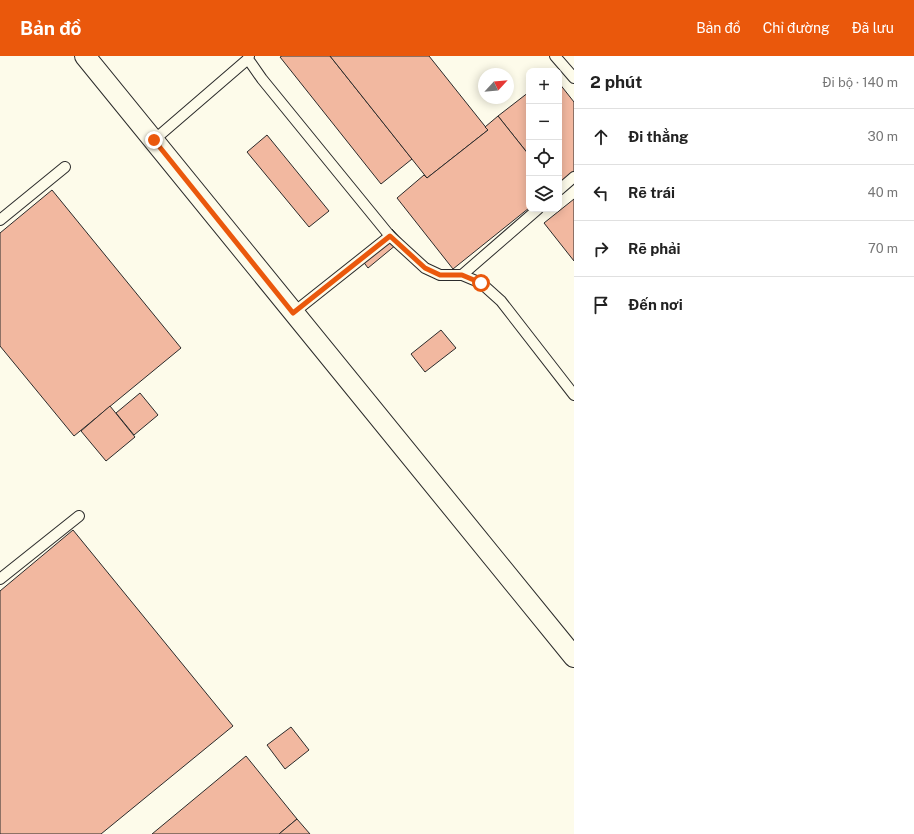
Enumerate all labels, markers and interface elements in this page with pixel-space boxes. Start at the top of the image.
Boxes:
text: Bản đồ [20,17,81,39]
text: Bản đồ [696,20,741,36]
text: Chỉ đường [763,20,830,36]
text: Đã lưu [852,20,894,36]
north arrow [478,68,514,104]
map controls [526,68,562,212]
button: + [526,68,562,104]
text: 2 phút [590,72,642,92]
text: Đi bộ · 140 m [822,75,898,90]
button: − [526,104,562,140]
icon: ahead [590,126,612,148]
text: Đi thẳng [628,128,689,145]
text: 30 m [868,129,898,144]
route end [145,131,163,149]
button: locate [526,140,562,176]
button: layers [526,176,562,212]
icon: left [590,182,612,204]
text: Rẽ trái [628,184,675,201]
text: 40 m [867,185,898,200]
icon: right [590,238,612,260]
text: Rẽ phải [628,240,681,257]
text: 70 m [868,241,898,256]
route start [472,274,490,292]
icon: arrive [590,294,612,316]
text: Đến nơi [628,296,683,313]

